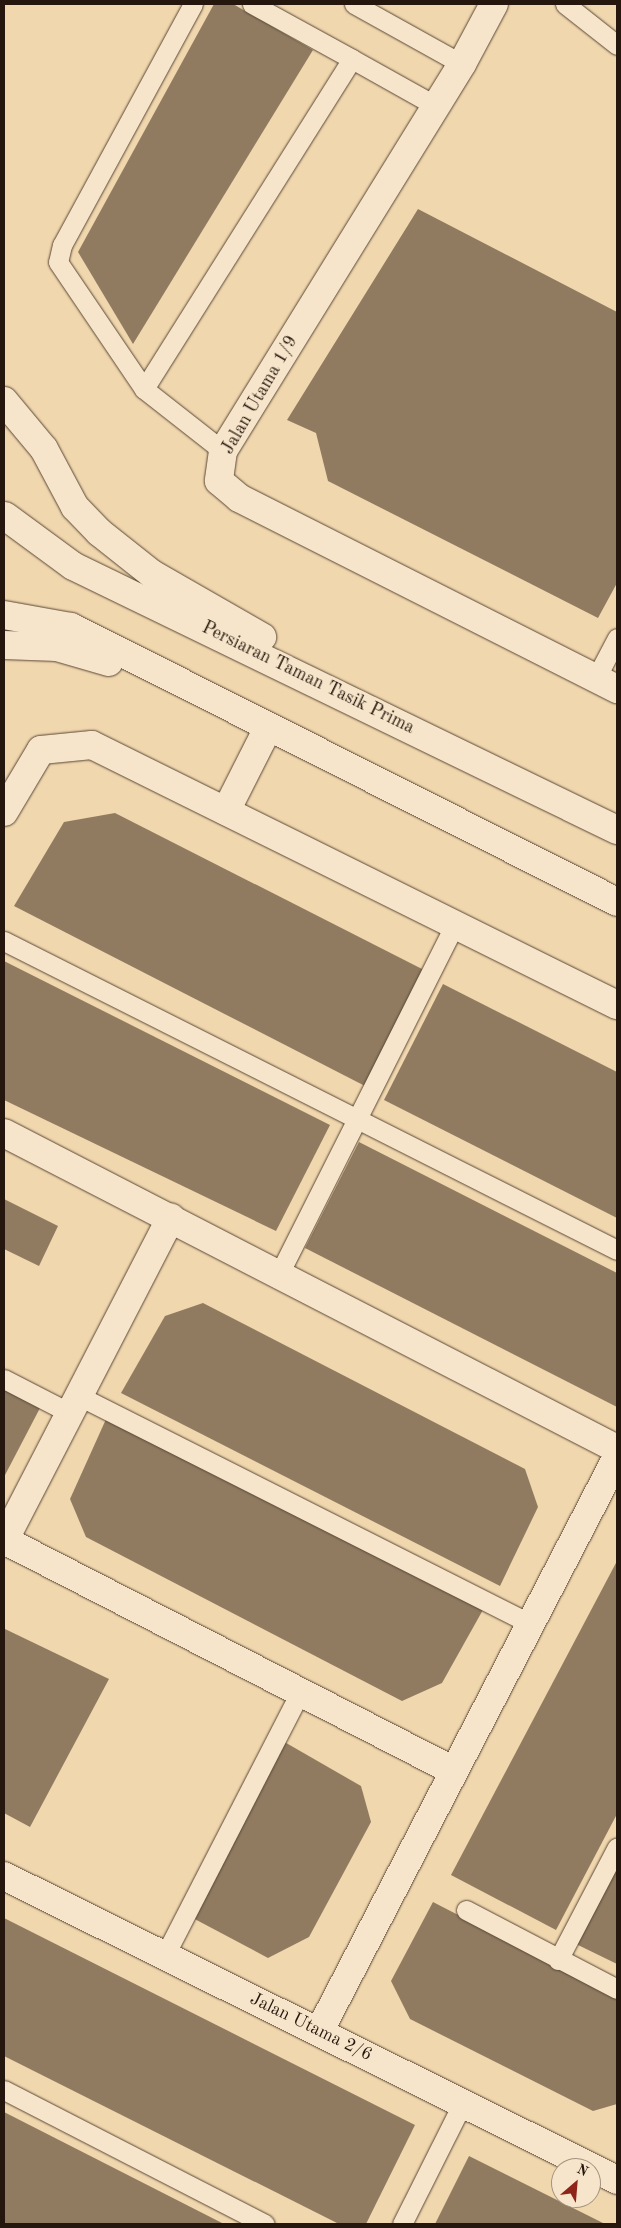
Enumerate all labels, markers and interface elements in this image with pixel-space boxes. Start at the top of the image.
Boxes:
street label: Jalan Utama 1/9 [217,332,303,458]
street label: Persiaran Taman Tasik Prima [198,617,418,739]
street label: Jalan Utama 2/6 [246,1988,376,2066]
north arrow [551,2158,601,2208]
text: N [574,2162,590,2179]

